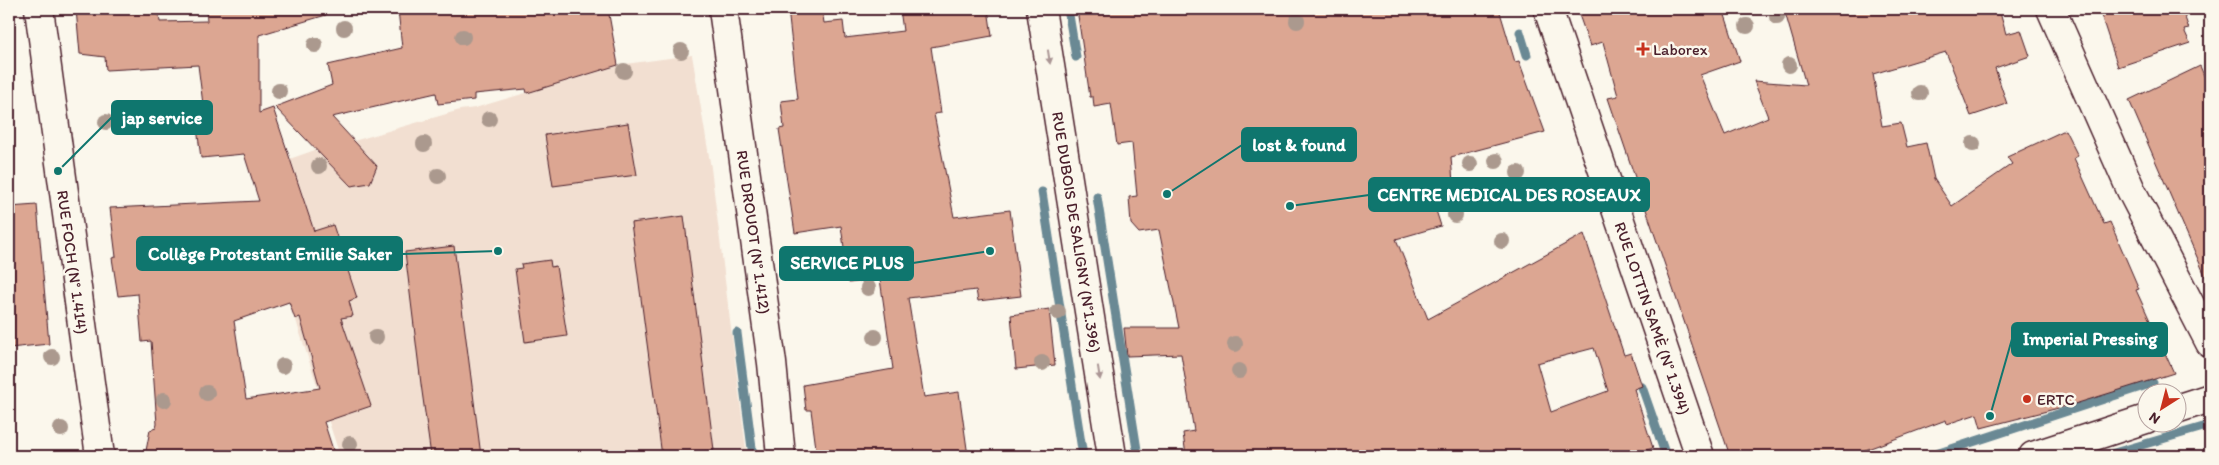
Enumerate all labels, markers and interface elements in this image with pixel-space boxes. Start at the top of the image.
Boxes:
place label: Laborex [1653,40,1708,59]
marker: Laborex [1637,43,1649,55]
one-way arrow [1045,49,1053,65]
callout: jap service [112,101,212,134]
text: jap service [121,107,203,129]
street label: RUE DUBOIS DE SALIGNY (N°1.396) [1048,110,1105,354]
callout: lost & found [1242,128,1356,161]
text: lost & found [1252,134,1346,156]
street label: RUE DROUOT (N° 1.412) [733,149,774,315]
callout: CENTRE MEDICAL DES ROSEAUX [1369,178,1649,211]
text: CENTRE MEDICAL DES ROSEAUX [1377,184,1641,206]
street label: RUE FOCH (N° 1.414) [53,189,92,335]
street label: RUE LOTTIN SAMÈ (N° 1.394) [1611,219,1694,417]
callout: Collège Protestant Emilie Saker [137,237,402,270]
text: Collège Protestant Emilie Saker [148,243,393,265]
callout: SERVICE PLUS [780,247,913,280]
text: SERVICE PLUS [790,252,904,274]
callout: Imperial Pressing [2012,323,2167,356]
text: Imperial Pressing [2023,328,2158,350]
one-way arrow [1095,365,1103,381]
north arrow [2136,382,2186,432]
place label: ERTC [2037,390,2075,409]
marker: ERTC [2021,393,2033,405]
text: N [2146,408,2163,428]

